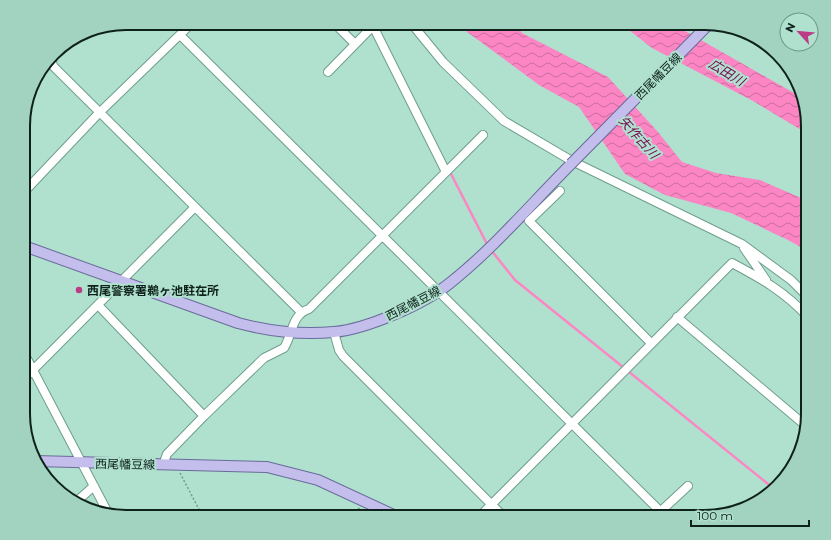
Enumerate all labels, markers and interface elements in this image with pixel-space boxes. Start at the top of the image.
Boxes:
north arrow [779,12,819,52]
text: N [782,20,798,35]
street label: 西尾幡豆線 [631,49,685,103]
water label: 広田川 [706,55,750,90]
water label: 矢作古川 [616,112,664,163]
place label: 西尾警察署鵜ヶ池駐在所 [87,283,219,298]
street label: 西尾幡豆線 [383,283,443,323]
marker: 西尾警察署鵜ヶ池駐在所 [74,285,84,295]
street label: 西尾幡豆線 [95,456,155,472]
scale bar [691,502,809,528]
text: 100 m [697,508,733,523]

